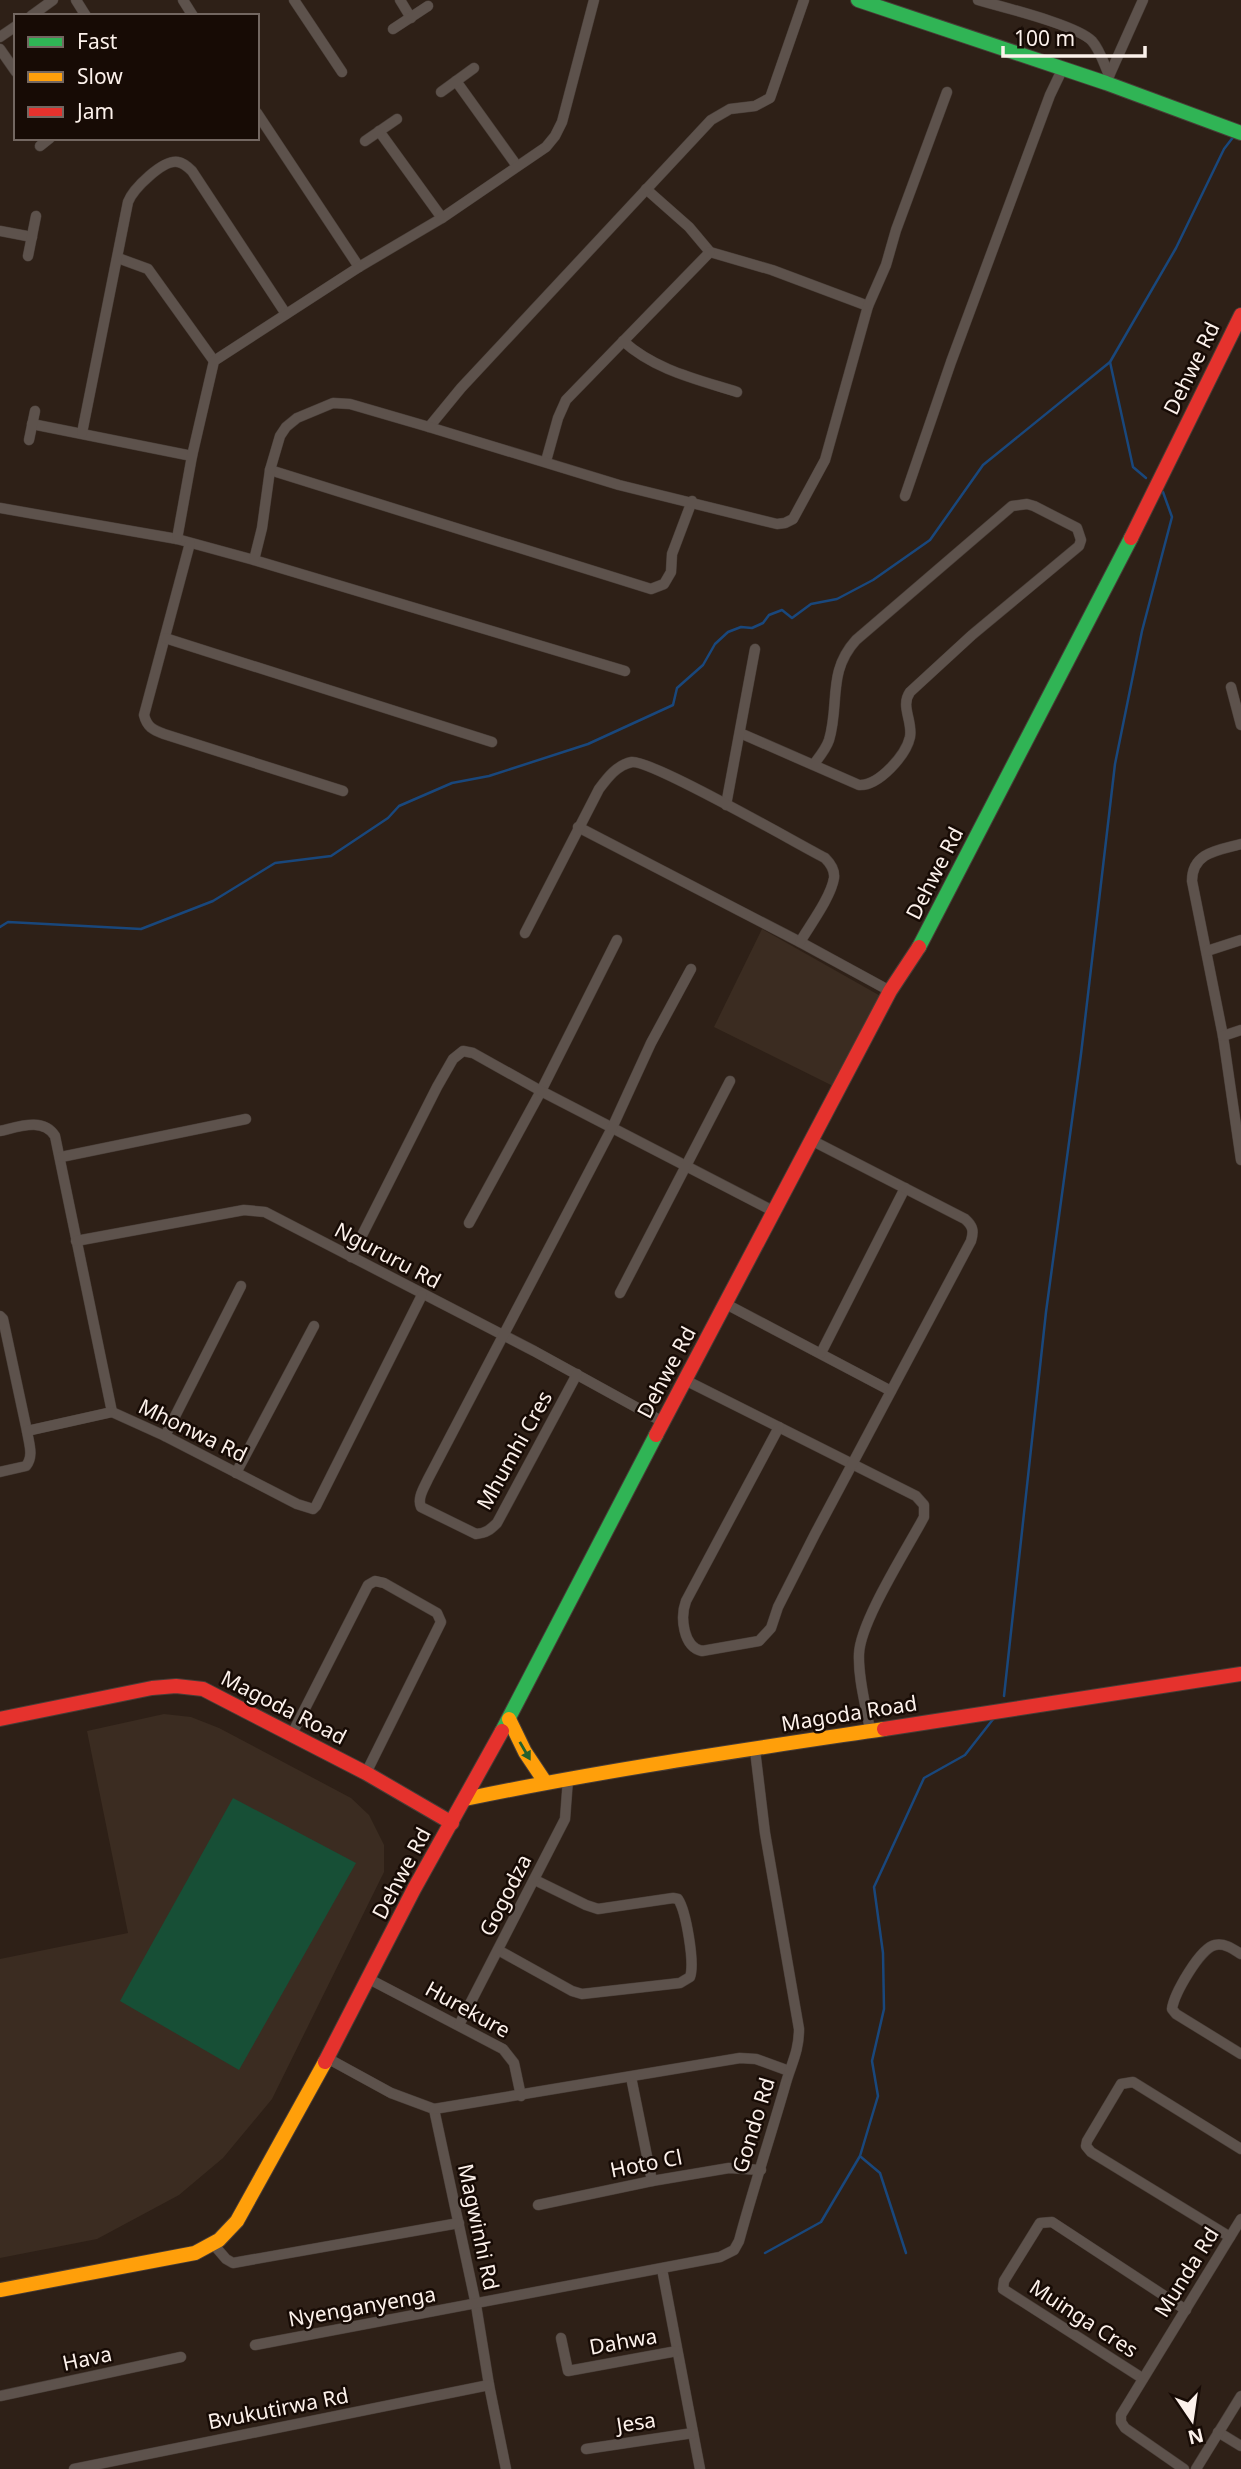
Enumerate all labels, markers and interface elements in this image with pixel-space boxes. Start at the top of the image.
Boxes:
legend [14,14,259,140]
scale bar [1003,14,1145,58]
text: 100 m [1014,24,1075,52]
text: Fast [77,27,118,55]
text: Slow [77,62,123,90]
text: Jam [75,97,114,125]
street label: Dehwe Rd [1157,317,1225,419]
street label: Dehwe Rd [899,822,969,924]
street label: Ngururu Rd [330,1215,446,1295]
street label: Dehwe Rd [630,1321,702,1423]
street label: Mhumhi Cres [470,1386,558,1514]
street label: Mhonwa Rd [134,1392,252,1468]
street label: Magoda Road [217,1663,351,1751]
street label: Magoda Road [779,1688,919,1738]
one-way arrow [519,1742,532,1761]
street label: Dehwe Rd [365,1822,437,1924]
street label: Gogodza [473,1849,537,1941]
street label: Hurekure [421,1974,515,2044]
street label: Gondo Rd [725,2074,781,2176]
street label: Hoto Cl [608,2142,684,2184]
street label: Magwinhi Rd [452,2161,506,2293]
street label: Munda Rd [1147,2222,1225,2322]
street label: Muinga Cres [1024,2272,1144,2364]
street label: Nyenganyenga [286,2279,438,2333]
street label: Dahwa [587,2321,659,2361]
street label: Hava [60,2339,114,2377]
street label: Bvukutirwa Rd [205,2381,351,2435]
north arrow [1157,2385,1227,2455]
street label: Jesa [612,2405,658,2439]
text: N [1185,2422,1206,2451]

